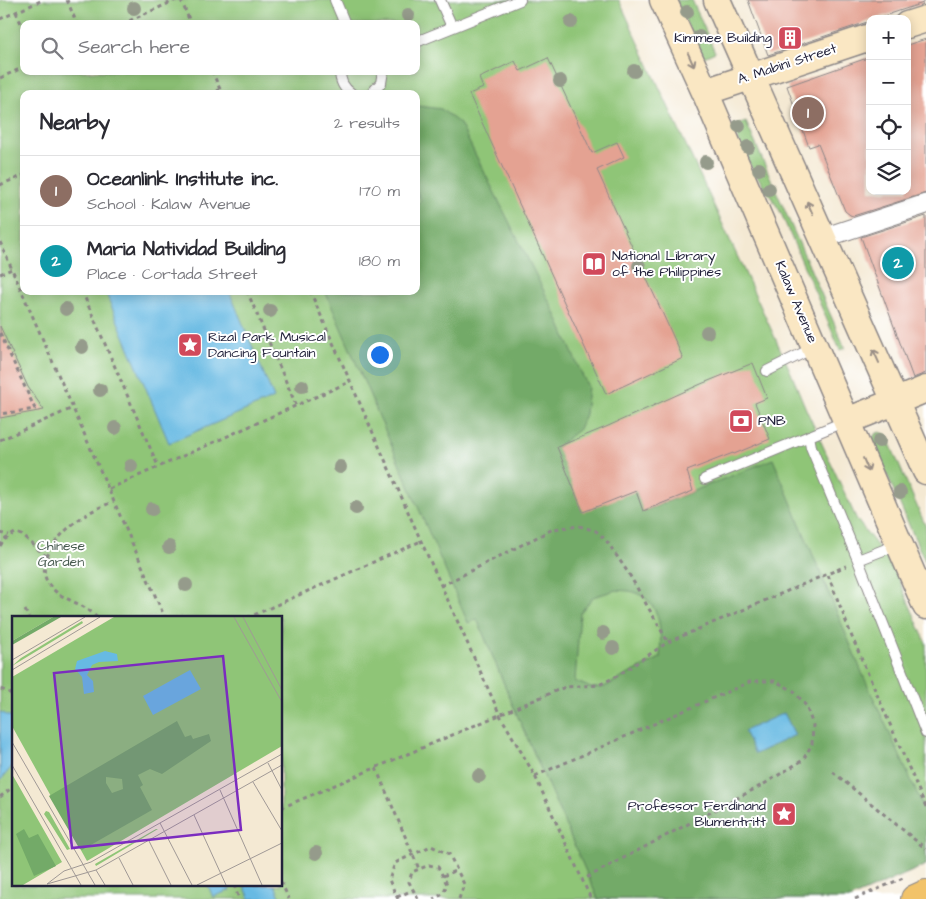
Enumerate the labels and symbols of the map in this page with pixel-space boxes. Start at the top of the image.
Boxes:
building icon: Kimmee Building [777,25,803,51]
place label: Kimmee Building [674,28,772,48]
street label: A. Mabini Street [735,38,839,89]
one-way arrow [686,52,696,67]
pin: 1 [792,94,824,132]
one-way arrow [804,200,814,215]
pin: 2 [882,244,914,282]
place label: National Library of the Philippines [612,246,721,282]
library icon: National Library of the Philippines [581,251,607,277]
street label: Kalaw Avenue [770,258,822,346]
place label: Rizal Park Musical Dancing Fountain [208,327,326,363]
place icon: Rizal Park Musical Dancing Fountain [177,332,203,358]
your location [367,342,393,368]
one-way arrow [870,349,880,364]
bank icon: PNB [728,408,754,434]
place label: PNB [758,411,786,431]
one-way arrow [862,457,872,472]
park label: Chinese Garden [37,536,85,572]
inset map [12,616,282,886]
place label: Professor Ferdinand Blumentritt [628,796,766,832]
place icon: Professor Ferdinand Blumentritt [771,801,797,827]

